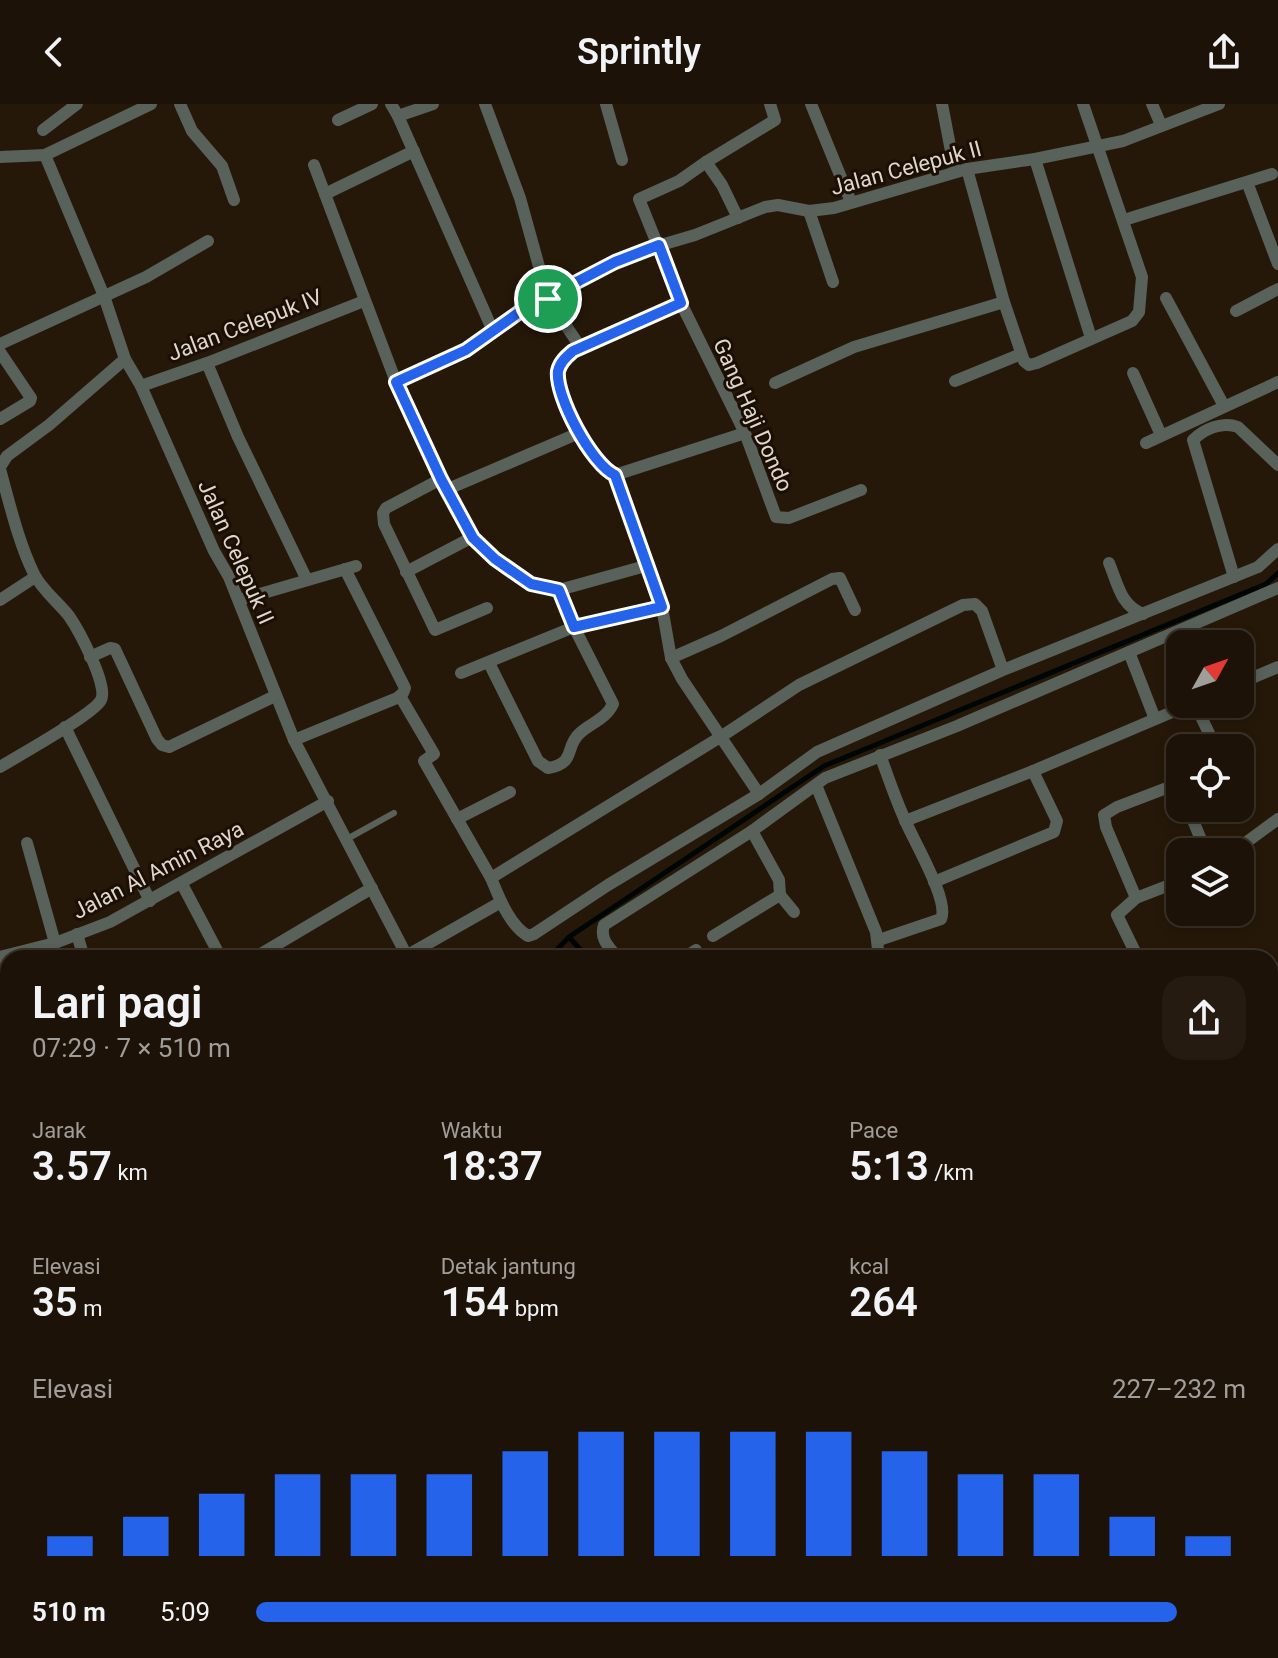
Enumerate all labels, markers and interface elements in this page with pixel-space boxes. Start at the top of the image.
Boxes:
icon: back [32,30,76,74]
icon: share [1202,30,1246,74]
text: Sprintly [577,31,701,73]
street label: Jalan Celepuk II [828,136,984,200]
pin [514,265,582,333]
icon: arrive [526,277,570,321]
street label: Jalan Celepuk IV [164,284,326,366]
street label: Gang Haji Dondo [708,335,798,495]
street label: Jalan Celepuk II [193,476,279,628]
north arrow [1166,630,1254,718]
map controls [1166,630,1254,926]
button: locate [1166,734,1254,822]
street label: Jalan Al Amin Raya [68,816,248,924]
button: layers [1166,838,1254,926]
button: share [1162,976,1246,1060]
text: Lari pagi [32,977,202,1029]
text: 07:29 · 7 × 510 m [32,1033,231,1063]
text: Jarak [32,1118,86,1143]
text: Waktu [441,1118,502,1143]
text: Pace [849,1118,898,1143]
text: 3.57 [32,1143,112,1190]
text: 18:37 [441,1143,543,1190]
text: 5:13 [849,1143,929,1190]
text: km [112,1160,148,1185]
text: /km [929,1160,974,1185]
text: Elevasi [32,1254,101,1279]
text: Detak jantung [441,1254,576,1279]
text: kcal [849,1254,889,1279]
text: 35 [32,1279,78,1326]
text: 154 [441,1279,509,1326]
text: 264 [849,1279,918,1326]
text: m [78,1296,102,1321]
text: bpm [509,1296,559,1321]
text: Elevasi [32,1374,113,1404]
text: 227–232 m [1112,1374,1246,1404]
text: 510 m [32,1597,106,1627]
text: 5:09 [160,1597,210,1627]

